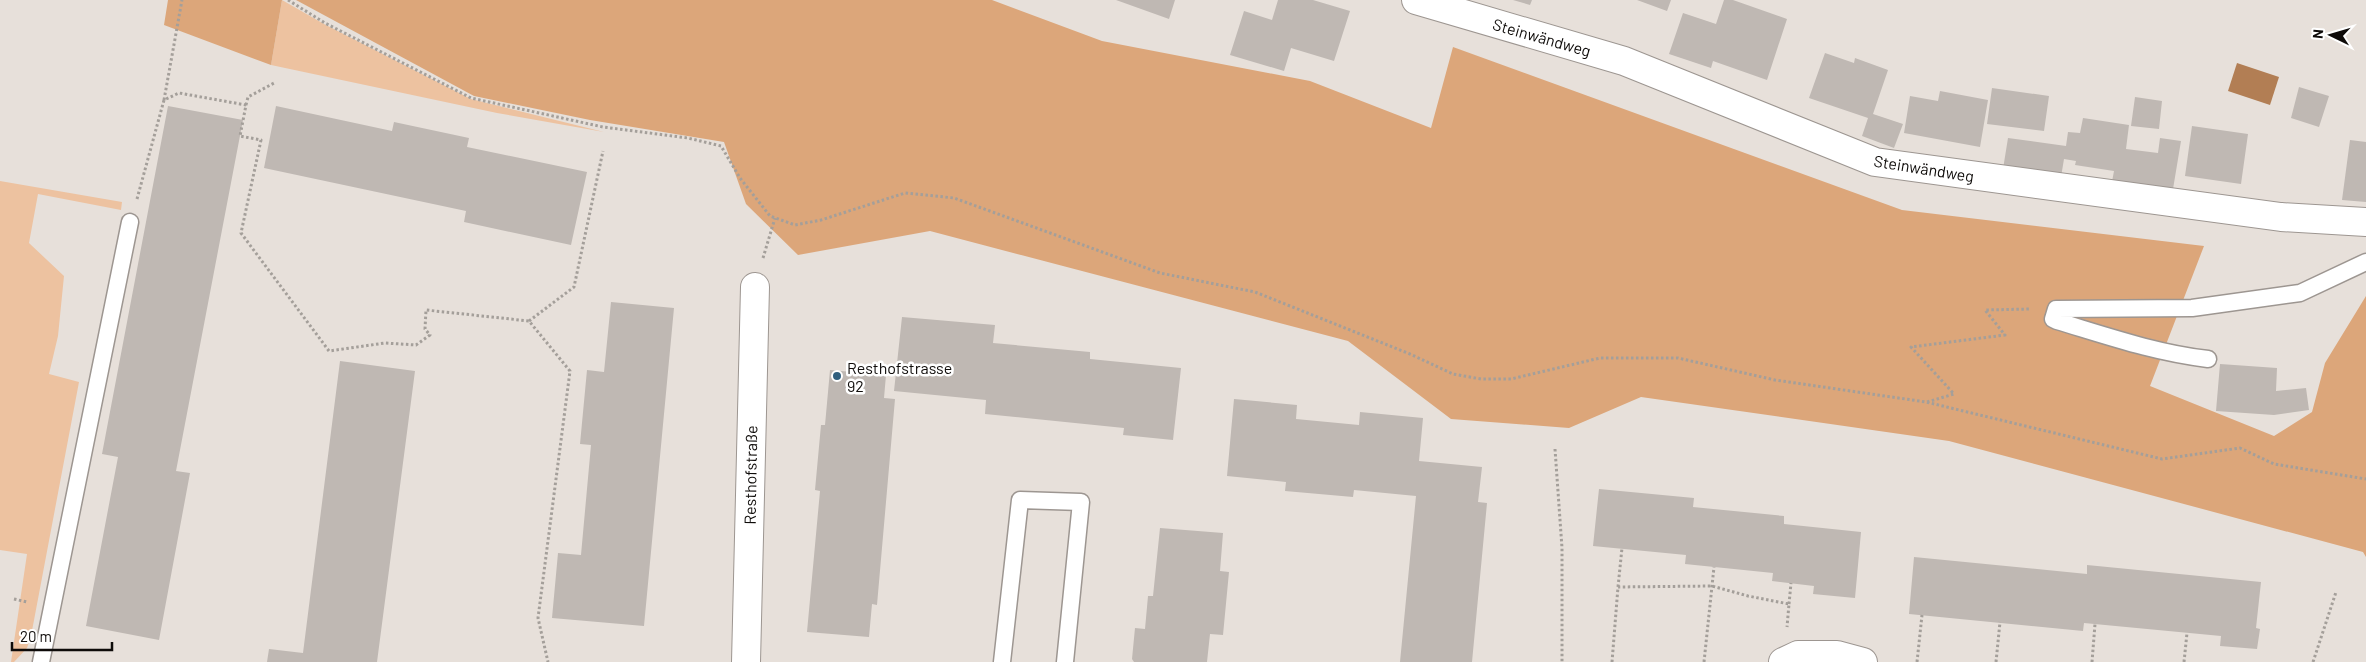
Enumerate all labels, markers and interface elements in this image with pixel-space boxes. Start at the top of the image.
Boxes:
north arrow [2306,10,2356,60]
street label: Steinwändweg [1491,14,1593,60]
text: N [2309,28,2326,39]
street label: Steinwändweg [1873,151,1975,185]
place label: Resthofstrasse 92 [847,358,952,395]
marker: Resthofstrasse 92 [831,370,843,382]
street label: Resthofstraße [740,425,760,525]
scale bar [12,620,112,652]
text: 20 m [20,627,52,645]

